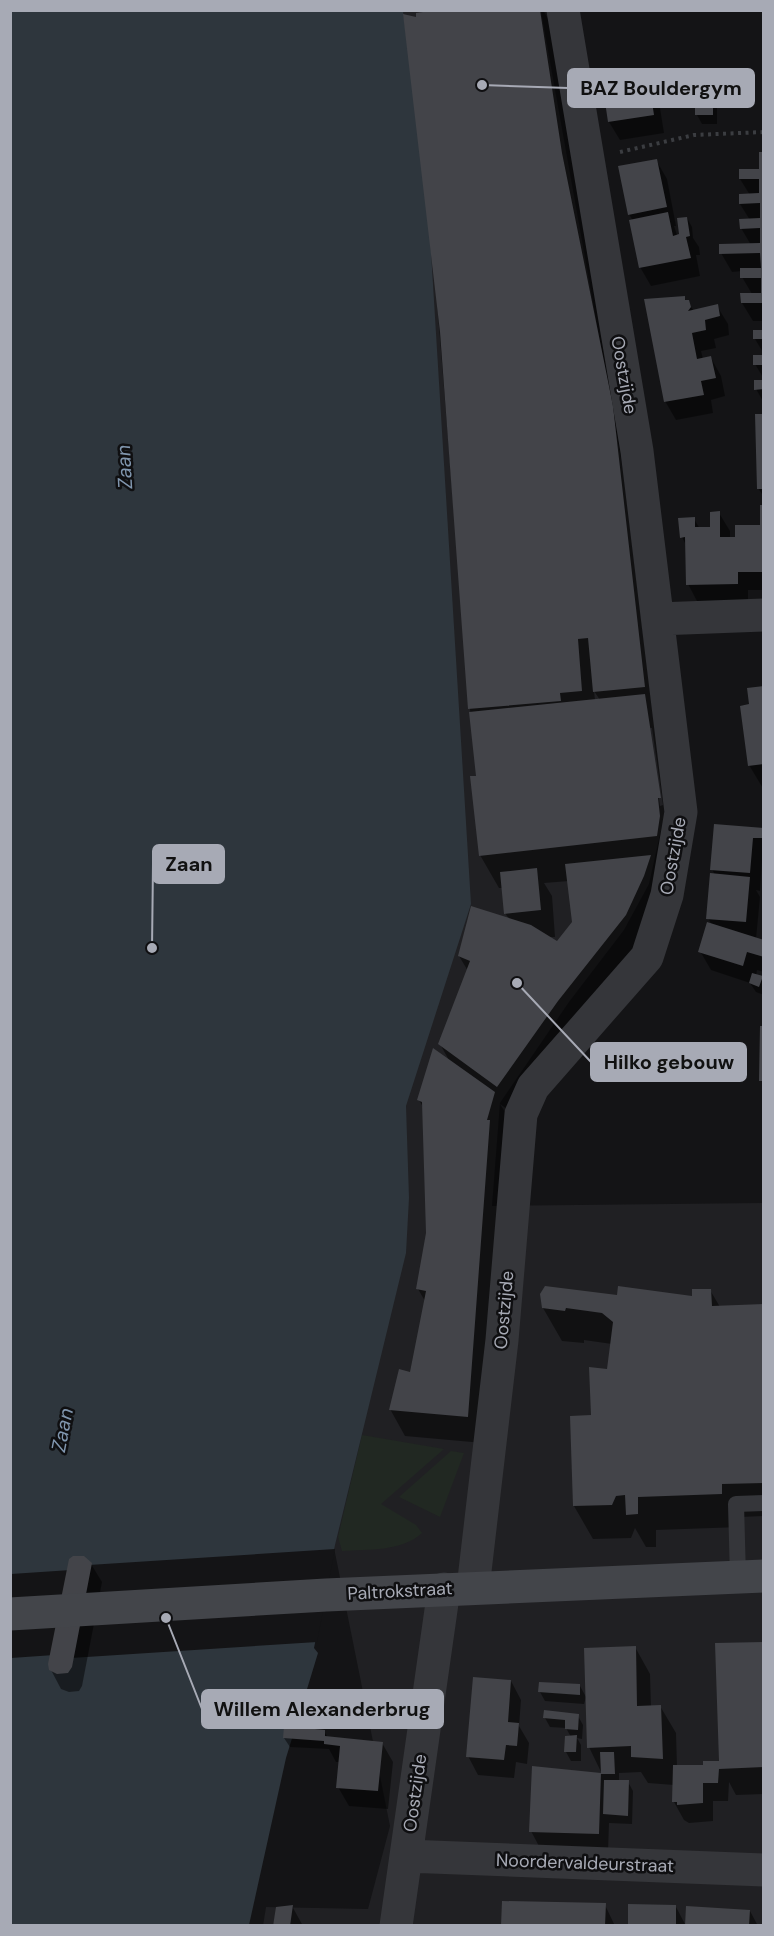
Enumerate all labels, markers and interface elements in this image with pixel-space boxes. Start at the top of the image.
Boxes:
callout: BAZ Bouldergym [568,69,754,107]
text: BAZ Bouldergym [580,75,742,101]
street label: Oostzijde [605,334,643,416]
water label: Zaan [110,444,138,490]
street label: Oostzijde [654,815,692,897]
callout: Zaan [153,845,224,883]
text: Zaan [165,851,213,877]
callout: Hilko gebouw [591,1043,746,1081]
text: Hilko gebouw [604,1049,735,1075]
street label: Oostzijde [489,1270,519,1350]
water label: Zaan [45,1406,79,1454]
street label: Paltrokstraat [347,1576,453,1606]
callout: Willem Alexanderbrug [202,1690,443,1728]
text: Willem Alexanderbrug [214,1696,431,1722]
street label: Oostzijde [398,1752,432,1834]
street label: Noordervaldeurstraat [495,1848,675,1878]

